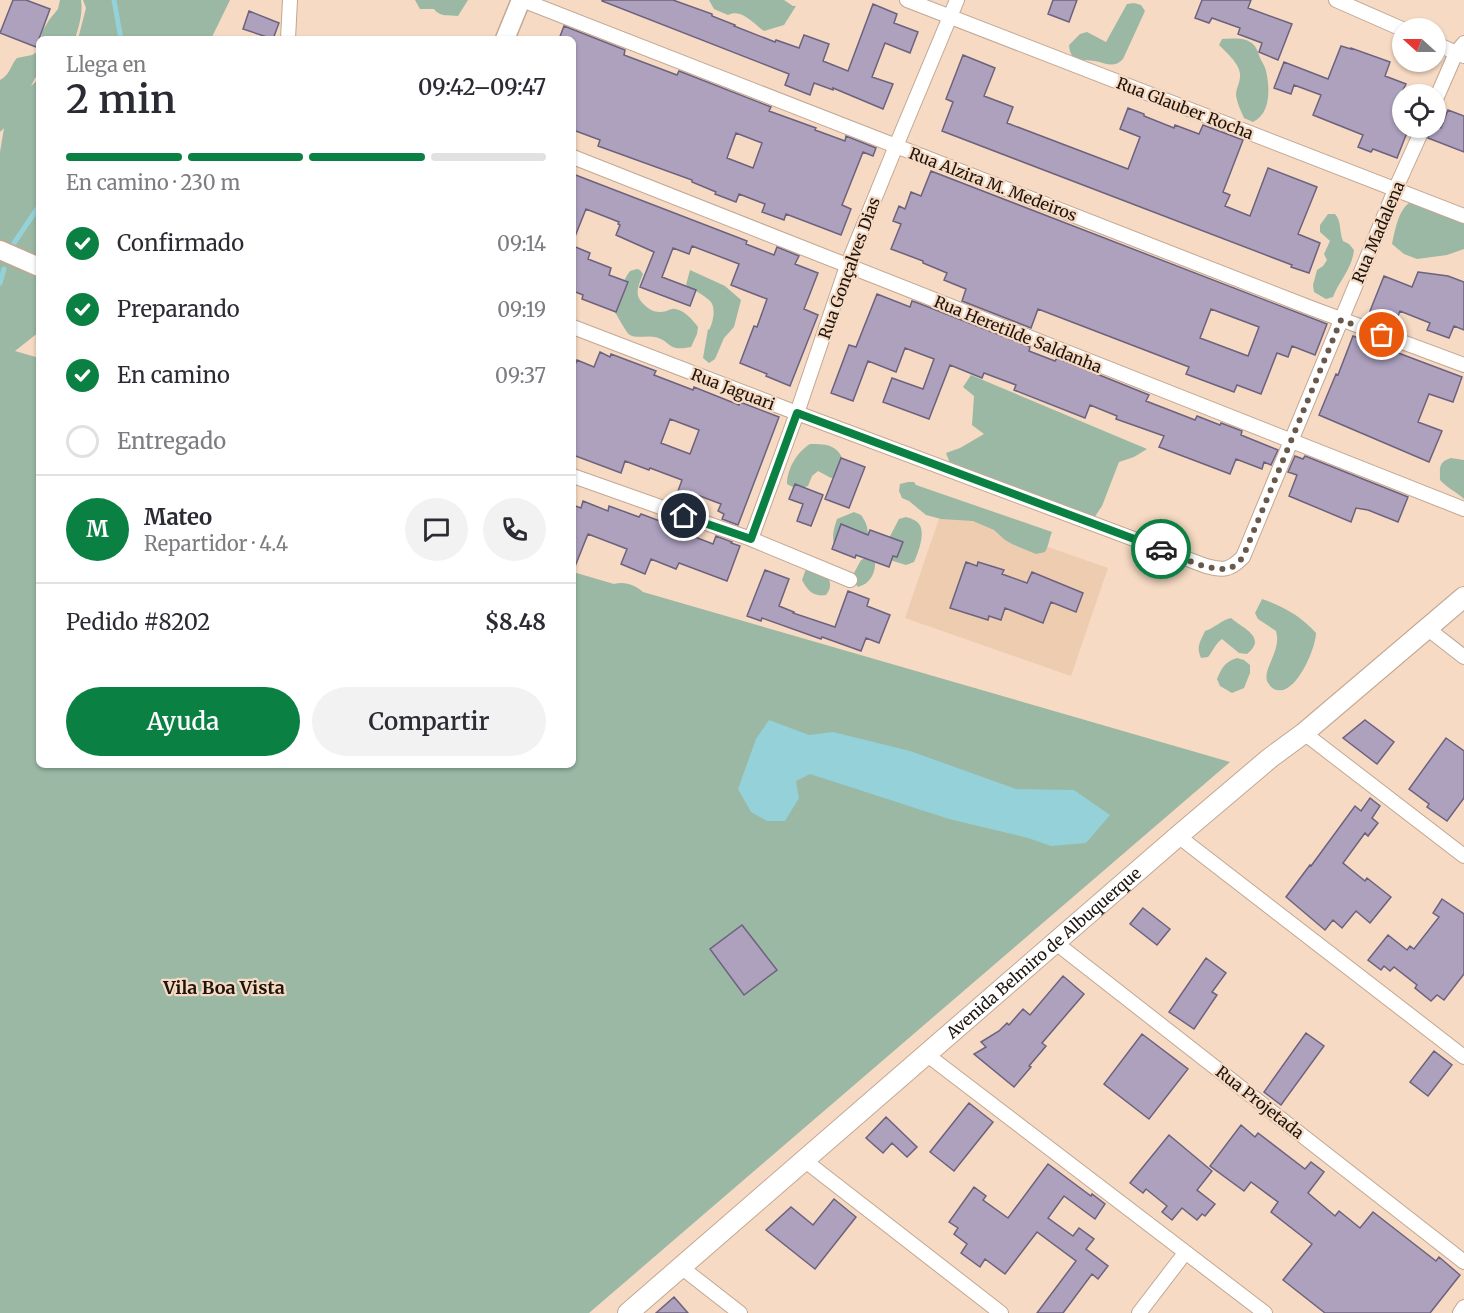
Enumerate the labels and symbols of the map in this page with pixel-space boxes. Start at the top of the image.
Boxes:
north arrow [1392,18,1446,72]
street label: Rua Glauber Rocha [1114,73,1257,143]
street label: Rua Alzira M. Medeiros [906,143,1080,225]
street label: Rua Madalena [1348,178,1409,286]
street label: Rua Gonçalves Dias [814,194,884,342]
street label: Rua Heretilde Saldanha [931,291,1105,377]
pin [1356,309,1407,360]
street label: Rua Jaguari [688,364,778,414]
pin [658,490,709,541]
courier [1131,519,1191,579]
street label: Avenida Belmiro de Albuquerque [941,863,1145,1043]
district label: Vila Boa Vista [162,976,285,999]
street label: Rua Projetada [1212,1061,1308,1143]

